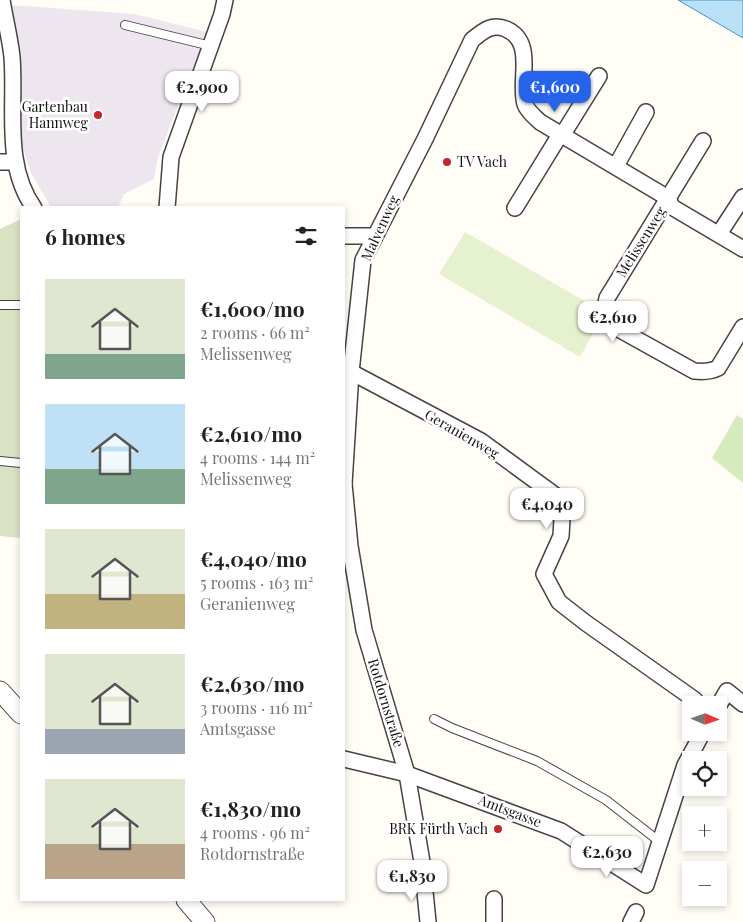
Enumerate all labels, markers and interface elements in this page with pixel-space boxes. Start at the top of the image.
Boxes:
pin: €2,900 [161,70,243,113]
pin: €1,600 [514,70,596,113]
text: €2,900 [176,76,228,97]
text: €1,600 [530,76,580,97]
place label: Gartenbau Hannweg [22,97,89,132]
marker: Gartenbau Hannweg [92,109,104,121]
place label: TV Vach [457,152,508,171]
marker: TV Vach [441,156,453,168]
street label: Malvenweg [356,191,403,264]
street label: Melissenweg [611,202,670,281]
text: 6 homes [45,222,125,250]
icon: filters [292,222,320,250]
text: €1,600/mo [200,294,305,322]
icon: home [85,299,145,359]
pin: €2,610 [572,300,654,343]
text: €2,610 [589,306,637,327]
text: 2 rooms · 66 m² [200,322,310,343]
text: Melissenweg [200,343,292,364]
street label: Geranienweg [422,405,503,463]
text: €2,610/mo [200,419,302,447]
icon: home [85,424,145,484]
text: 4 rooms · 144 m² [200,447,315,468]
text: Melissenweg [200,468,292,489]
pin: €4,040 [506,488,588,530]
text: €4,040 [521,493,573,514]
text: €4,040/mo [200,544,307,572]
icon: home [85,549,145,609]
text: 5 rooms · 163 m² [200,572,313,593]
text: Geranienweg [200,593,295,614]
street label: Rotdornstraße [364,656,409,750]
text: €2,630/mo [200,669,304,697]
icon: home [85,674,145,734]
north arrow [682,696,728,741]
map controls [682,696,727,906]
text: 3 rooms · 116 m² [200,697,313,718]
text: Amtsgasse [200,718,276,739]
button: locate [682,751,727,796]
street label: Amtsgasse [475,789,545,831]
text: €1,830/mo [200,794,301,822]
icon: home [85,799,145,859]
button: + [682,806,727,851]
place label: BRK Fürth Vach [389,819,489,838]
text: 4 rooms · 96 m² [200,822,310,843]
marker: BRK Fürth Vach [492,823,504,835]
pin: €2,630 [566,836,648,878]
text: €2,630 [582,841,632,862]
text: Rotdornstraße [200,843,305,864]
pin: €1,830 [371,860,453,902]
button: − [682,861,727,906]
text: €1,830 [388,865,436,886]

